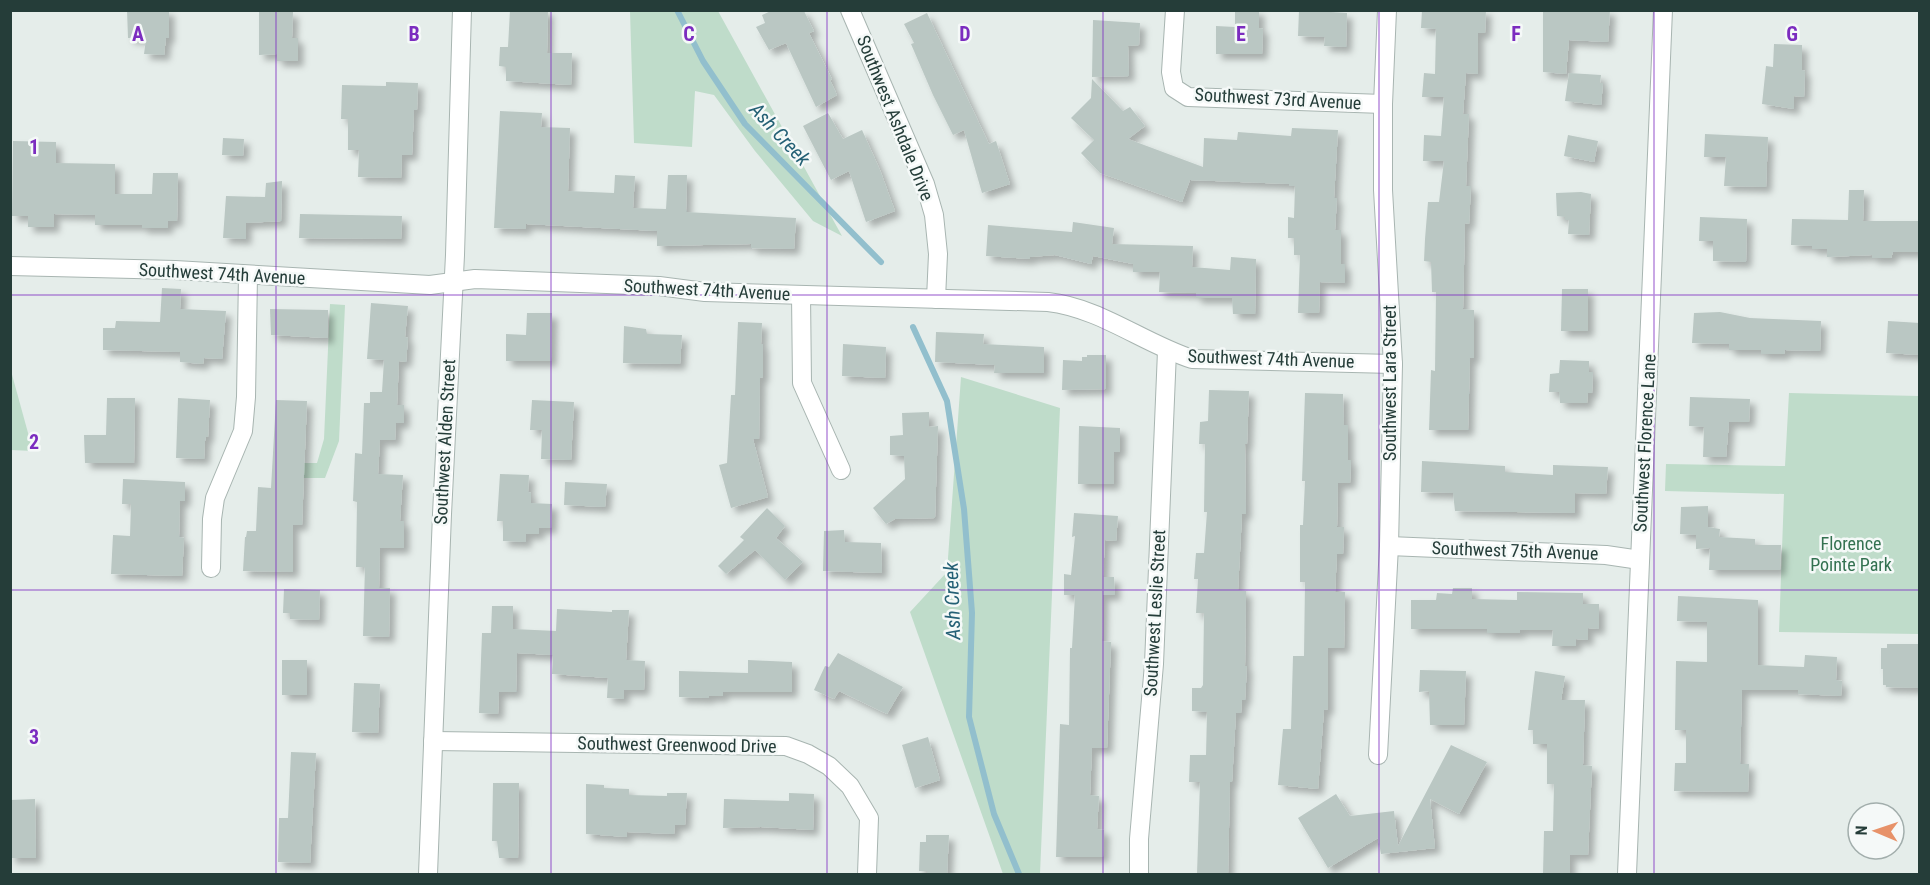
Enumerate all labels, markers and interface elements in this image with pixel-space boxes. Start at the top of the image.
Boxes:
text: A [132,22,144,46]
text: B [408,22,420,46]
text: C [683,22,695,46]
text: D [959,22,971,46]
text: E [1236,22,1246,46]
text: F [1511,22,1521,46]
text: G [1786,22,1798,46]
street label: Southwest Ashdale Drive [853,32,938,203]
street label: Southwest 73rd Avenue [1194,84,1362,113]
water label: Ash Creek [744,97,816,171]
text: 1 [29,135,39,159]
street label: Southwest 74th Avenue [138,259,306,288]
street label: Southwest 74th Avenue [623,275,791,304]
street label: Southwest Lara Street [1379,305,1400,461]
street label: Southwest 74th Avenue [1187,345,1355,372]
street label: Southwest Florence Lane [1629,353,1660,533]
street label: Southwest Alden Street [430,359,459,525]
text: 2 [29,430,39,454]
street label: Southwest Leslie Street [1140,529,1169,697]
park label: Florence Pointe Park [1810,533,1892,575]
street label: Southwest 75th Avenue [1431,537,1599,564]
water label: Ash Creek [939,561,965,641]
text: 3 [29,725,39,749]
street label: Southwest Greenwood Drive [577,732,777,757]
north arrow [1846,801,1906,861]
text: N [1852,825,1871,836]

